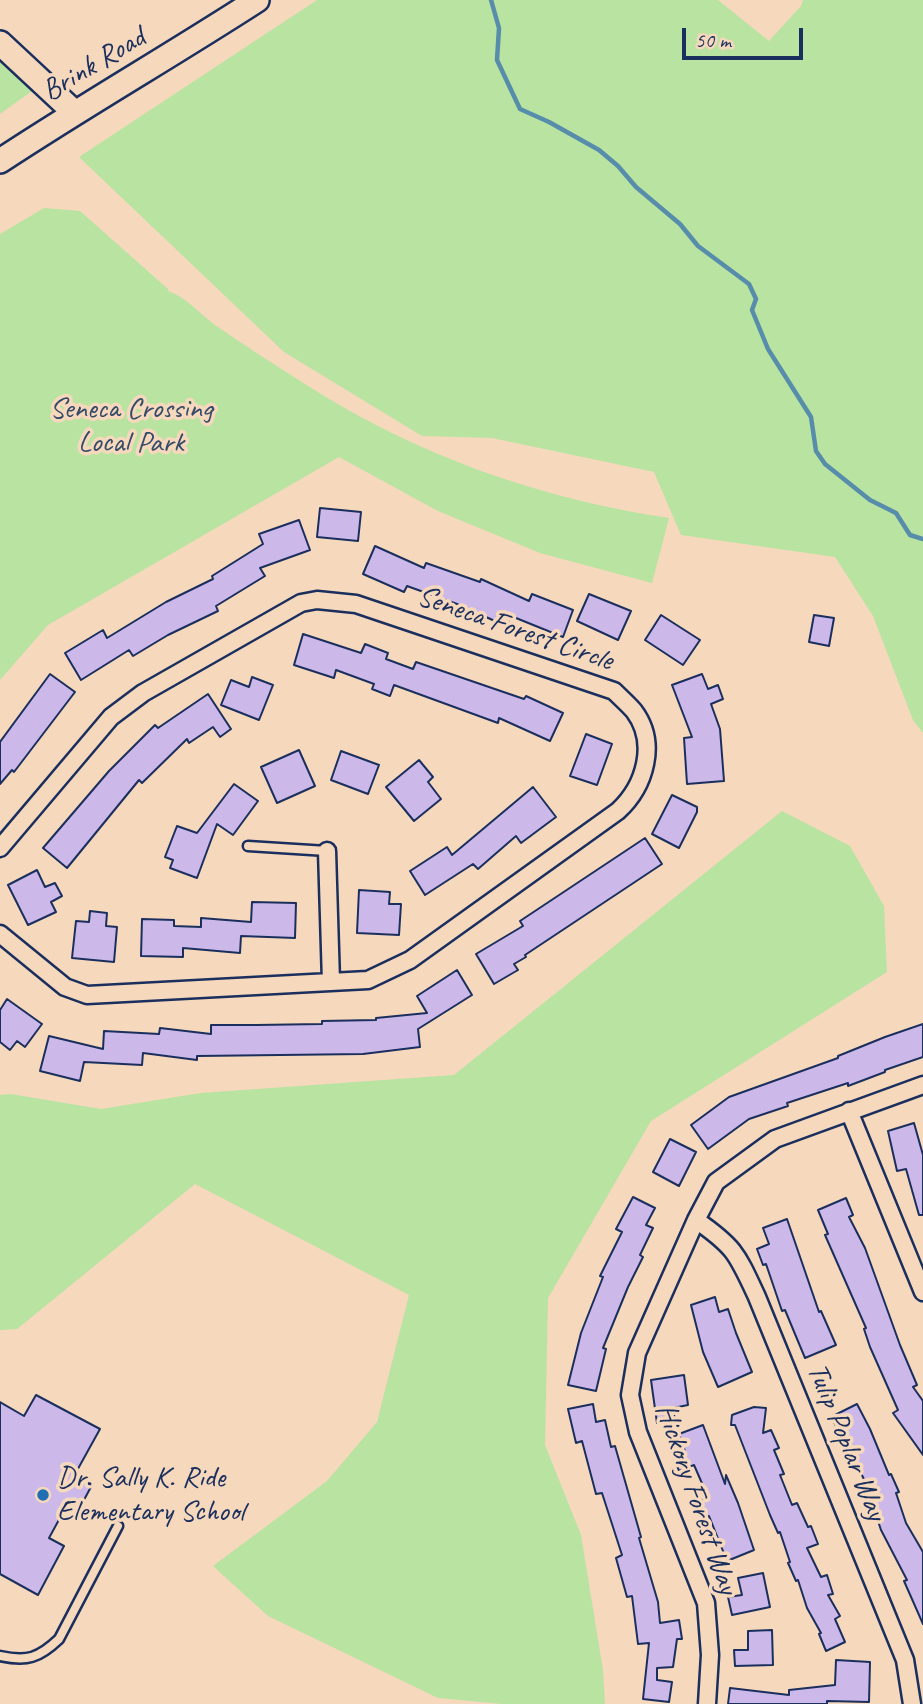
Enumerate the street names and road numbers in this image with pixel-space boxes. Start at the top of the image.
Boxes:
street label: Brink Road [36,20,152,110]
street label: Seneca Forest Circle [412,579,618,679]
street label: Tulip Poplar Way [798,1358,894,1526]
street label: Hickory Forest Way [647,1399,745,1599]

